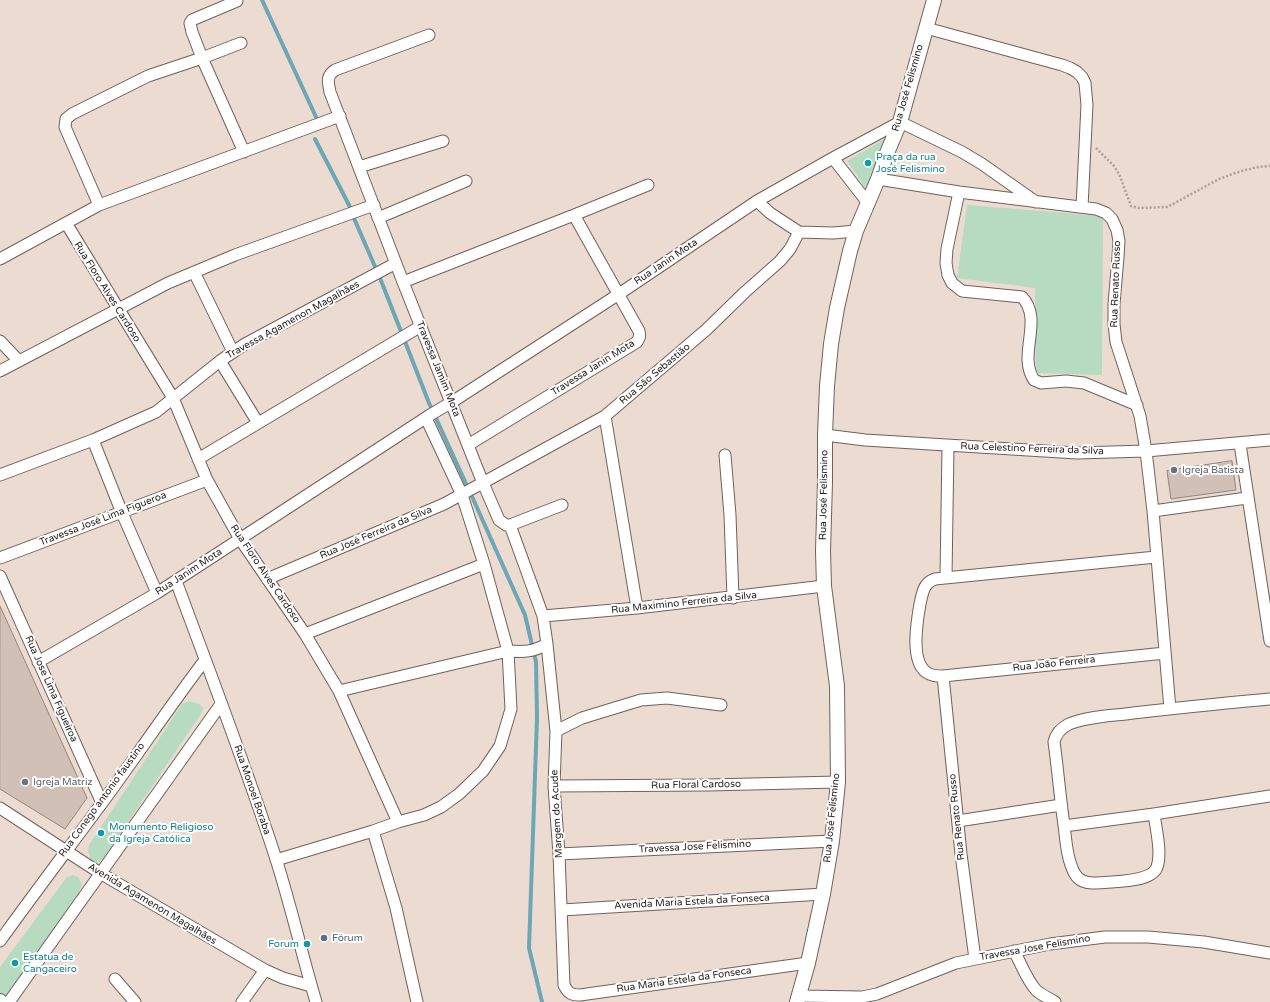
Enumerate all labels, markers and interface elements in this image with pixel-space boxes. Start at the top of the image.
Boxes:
street label: Rua José Felismino [890,43,926,133]
place label: Praça da rua José Felismino [876,151,945,174]
marker: Praça da rua José Felismino [863,158,873,168]
street label: Rua Janin Mota [632,236,700,288]
street label: Rua Floro Alves Cardoso [71,240,143,344]
street label: Rua Renato Russo [1108,240,1124,328]
street label: Travessa Agamenon Magalhães [224,278,362,362]
street label: Travessa Jamim Mota [413,319,463,419]
street label: Travessa Janin Mota [549,337,637,399]
street label: Rua São Sebastião [617,341,693,407]
street label: Rua Celestino Ferreira da Silva [960,441,1104,457]
street label: Rua José Felismino [817,450,831,540]
place label: Igreja Batista [1182,464,1244,476]
marker: Igreja Batista [1169,465,1179,475]
street label: Travessa José Lima Figueroa [38,489,168,549]
street label: Rua José Ferreira da Silva [318,504,434,562]
street label: Rua Floro Alves Cardoso [228,523,302,625]
street label: Rua Janim Mota [153,546,225,598]
street label: Rua Maximino Ferreira da Silva [611,589,757,617]
street label: Rua Jose Lima Figueiroa [22,634,80,744]
street label: Rua João Ferreira [1012,654,1096,674]
street label: Rua Conego antonio faustino [57,741,147,859]
street label: Rua Monoel Boraba [231,743,273,837]
street label: Margem do Acude [549,770,565,858]
street label: Rua José Felismino [821,773,843,863]
street label: Rua Renato Russo [946,773,968,861]
place label: Igreja Matriz [33,776,92,788]
marker: Igreja Matriz [20,777,30,787]
street label: Rua Floral Cardoso [651,778,741,792]
place label: Monumento Religioso da Igreja Católica [109,821,213,844]
marker: Monumento Religioso da Igreja Católica [96,828,106,838]
street label: Travessa Jose Felismino [639,838,751,856]
street label: Avenida Agamenon Magalhães [86,861,218,947]
street label: Avenida Maria Estela da Fonseca [614,892,770,912]
place label: Fórum [332,932,363,944]
street label: Travessa Jose Felismino [979,932,1091,964]
marker: Fórum [319,933,329,943]
place label: Forum [268,938,299,950]
marker: Forum [302,939,312,949]
place label: Estatua de Cangaceiro [23,951,77,974]
marker: Estatua de Cangaceiro [10,958,20,968]
street label: Rua Maria Estela da Fonseca [616,965,752,995]

